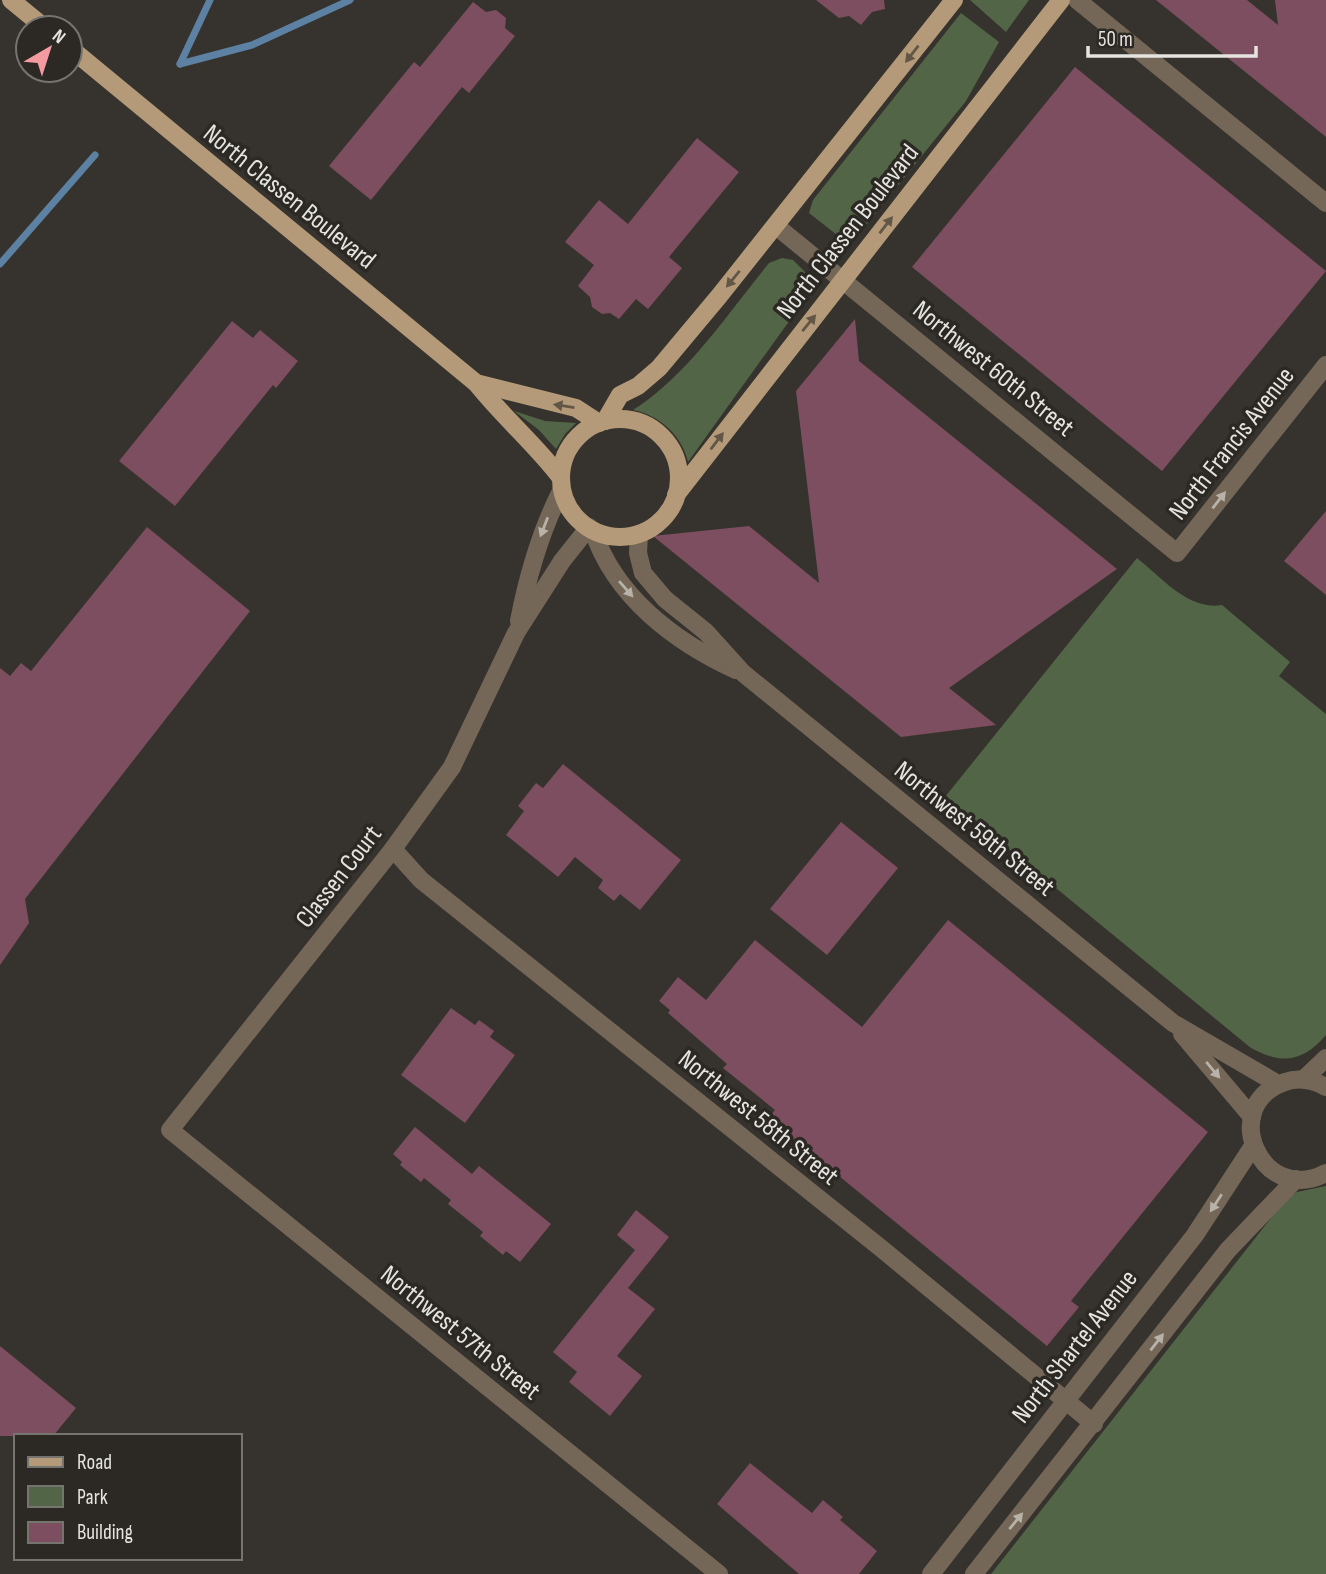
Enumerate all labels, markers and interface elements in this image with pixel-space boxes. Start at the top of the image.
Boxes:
north arrow [14,14,84,84]
scale bar [1088,14,1256,58]
text: N [48,25,70,49]
text: 50 m [1098,27,1133,52]
one-way arrow [904,44,919,62]
street label: North Classen Boulevard [197,118,381,276]
street label: North Classen Boulevard [771,139,926,325]
one-way arrow [878,217,893,235]
one-way arrow [726,269,741,287]
street label: Northwest 60th Street [906,295,1080,444]
one-way arrow [801,314,816,331]
street label: North Francis Avenue [1163,361,1301,526]
one-way arrow [552,400,574,411]
one-way arrow [710,432,725,450]
one-way arrow [1211,491,1226,508]
one-way arrow [538,517,549,538]
one-way arrow [618,580,634,598]
street label: Northwest 59th Street [888,755,1061,903]
street label: Classen Court [290,820,389,934]
street label: Northwest 58th Street [672,1044,844,1192]
one-way arrow [1205,1061,1221,1079]
one-way arrow [1209,1193,1222,1212]
street label: Northwest 57th Street [374,1259,546,1407]
street label: North Shartel Avenue [1006,1264,1145,1430]
one-way arrow [1150,1333,1164,1351]
legend [14,1434,242,1560]
text: Road [77,1450,112,1475]
text: Park [77,1485,108,1510]
one-way arrow [1009,1512,1024,1530]
text: Building [77,1520,133,1545]

